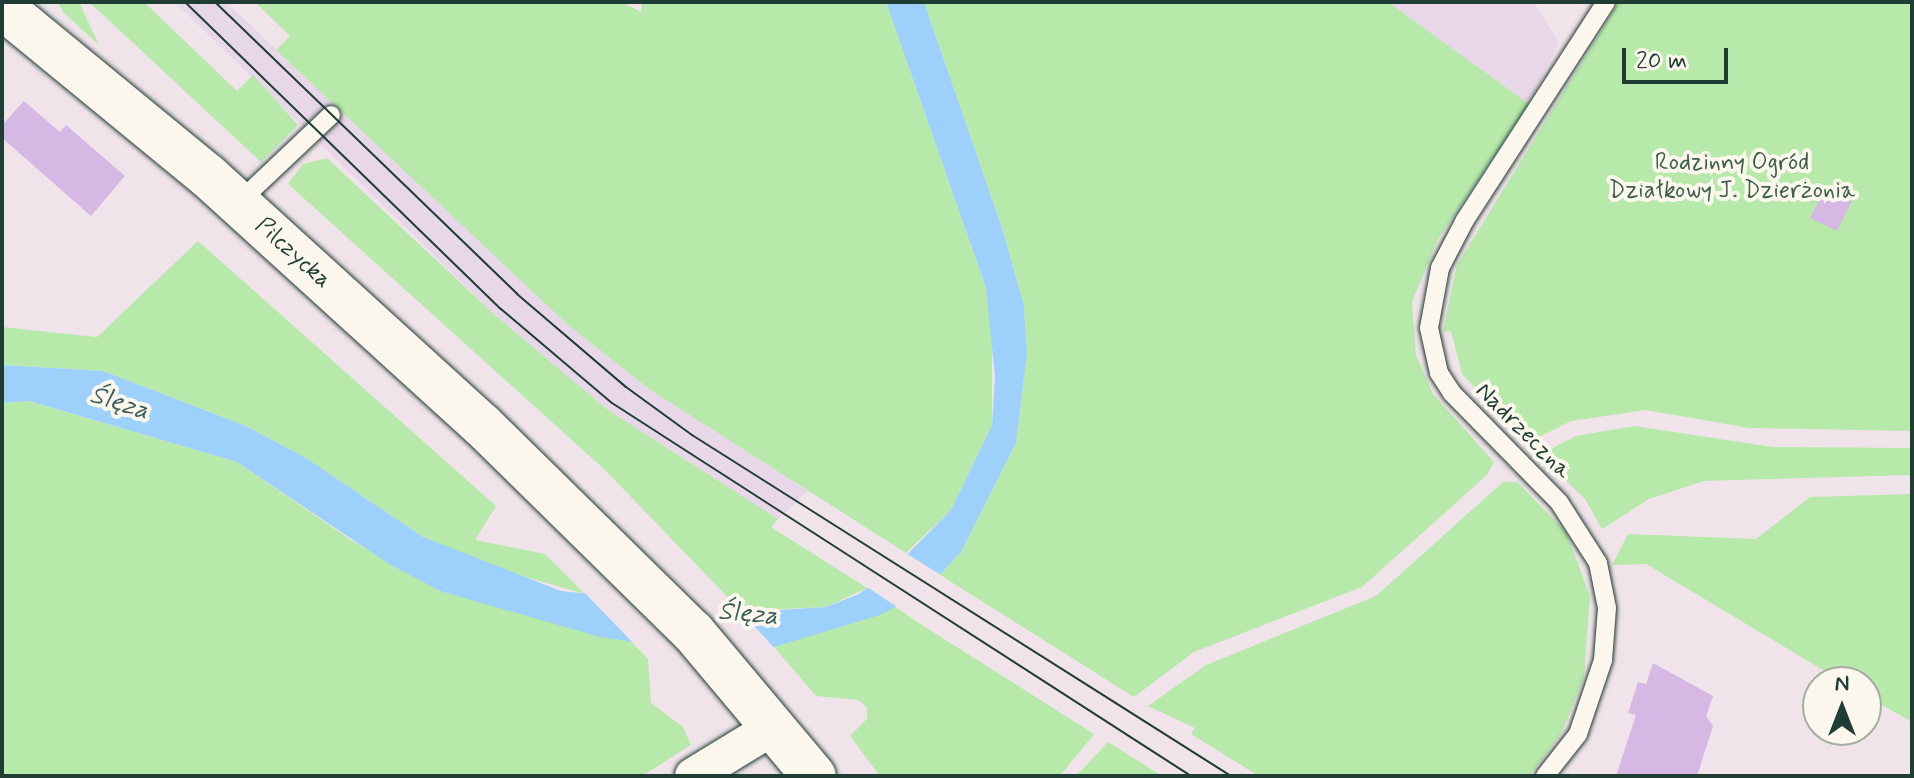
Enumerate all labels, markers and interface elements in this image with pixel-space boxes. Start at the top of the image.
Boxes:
scale bar [1626,32,1732,82]
text: 20 m [1636,46,1687,77]
park label: Rodzinny Ogród Działkowy J. Dzierżonia [1609,149,1855,205]
street label: Pilczycka [249,211,337,295]
street label: Nadrzeczna [1469,377,1577,485]
water label: Ślęza [86,380,152,428]
water label: Ślęza [717,597,779,633]
north arrow [1802,666,1882,746]
text: N [1835,670,1849,698]

